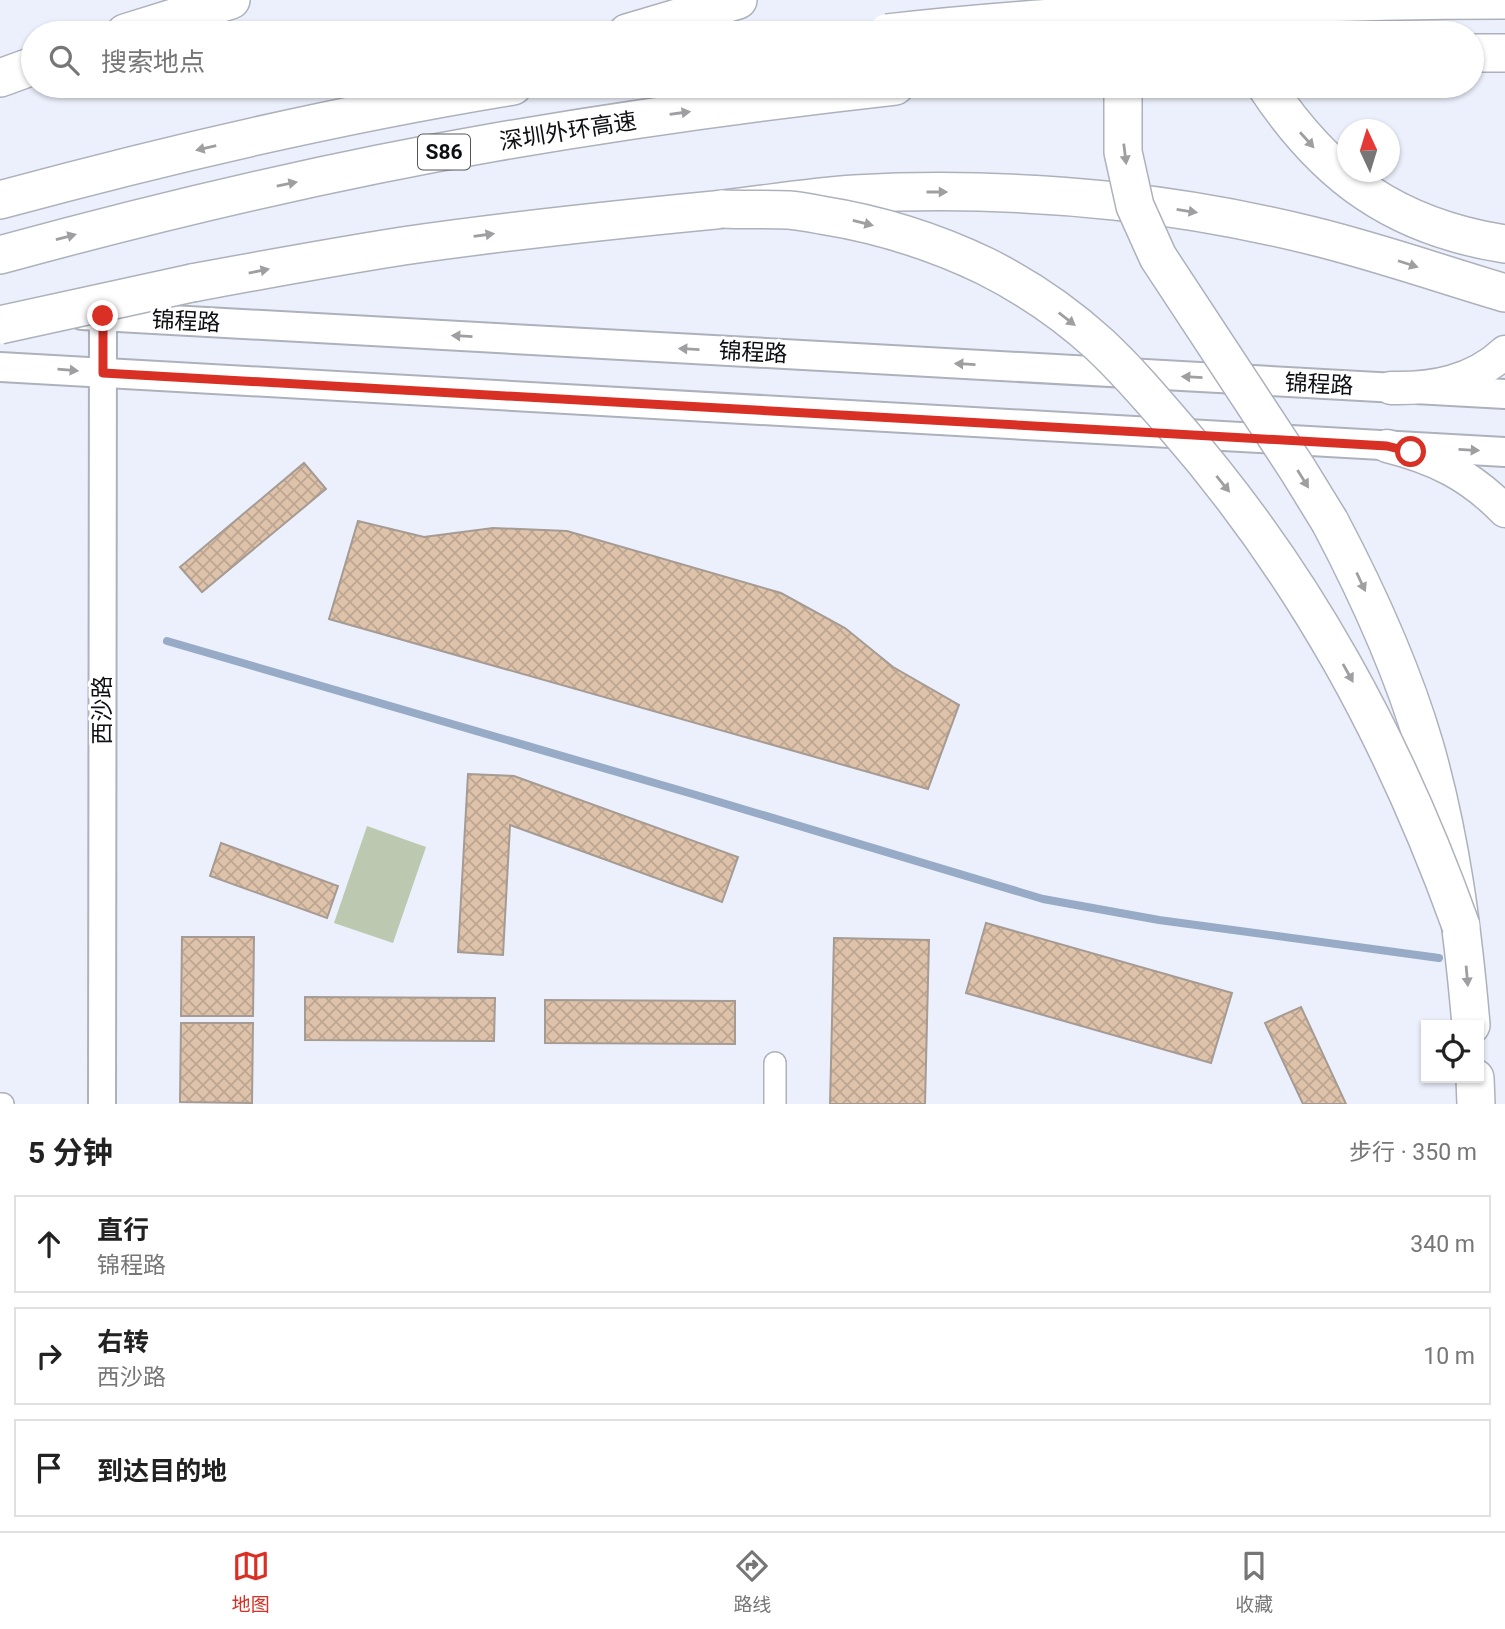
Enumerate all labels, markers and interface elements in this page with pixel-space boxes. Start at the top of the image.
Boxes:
search box [21,21,1484,98]
icon: search [45,41,83,79]
text: 搜索地点 [101,47,205,77]
street label: 深圳外环高速 [498,107,638,156]
one-way arrow [669,107,691,118]
north arrow [1337,119,1400,182]
one-way arrow [1299,131,1315,149]
road number: S86 [418,134,470,170]
one-way arrow [195,142,217,153]
one-way arrow [1119,143,1130,165]
one-way arrow [276,179,298,190]
one-way arrow [926,186,948,198]
one-way arrow [1177,206,1199,217]
one-way arrow [852,218,874,229]
one-way arrow [473,229,495,240]
one-way arrow [55,231,77,242]
one-way arrow [1398,259,1419,270]
one-way arrow [248,265,270,276]
route end [87,300,118,331]
street label: 锦程路 [151,306,221,337]
one-way arrow [1057,311,1075,326]
one-way arrow [451,331,473,342]
street label: 锦程路 [718,337,788,368]
one-way arrow [678,343,700,354]
one-way arrow [954,359,976,370]
one-way arrow [57,365,79,376]
street label: 锦程路 [1284,369,1354,400]
one-way arrow [1181,371,1203,382]
route start [1395,436,1426,467]
one-way arrow [1459,445,1481,456]
one-way arrow [1297,469,1310,488]
one-way arrow [1215,474,1230,492]
one-way arrow [1356,572,1367,593]
one-way arrow [1342,663,1354,683]
street label: 西沙路 [89,676,116,745]
one-way arrow [1462,965,1473,987]
map controls [1421,1020,1484,1083]
button: locate [1421,1020,1484,1083]
text: 5 分钟 [28,1135,113,1170]
text: 步行 · 350 m [1349,1139,1477,1166]
text: 直行 [97,1215,149,1245]
icon: ahead [30,1225,68,1263]
text: 340 m [1410,1231,1475,1258]
text: 锦程路 [97,1252,166,1279]
text: 右转 [97,1327,149,1357]
icon: right [30,1337,68,1375]
text: 10 m [1423,1343,1475,1370]
text: 西沙路 [97,1364,166,1391]
icon: arrive [30,1449,68,1487]
text: 到达目的地 [97,1456,227,1486]
tab: 地图 [232,1547,270,1616]
tab: 路线 [733,1547,771,1616]
tab: 收藏 [1235,1547,1273,1616]

